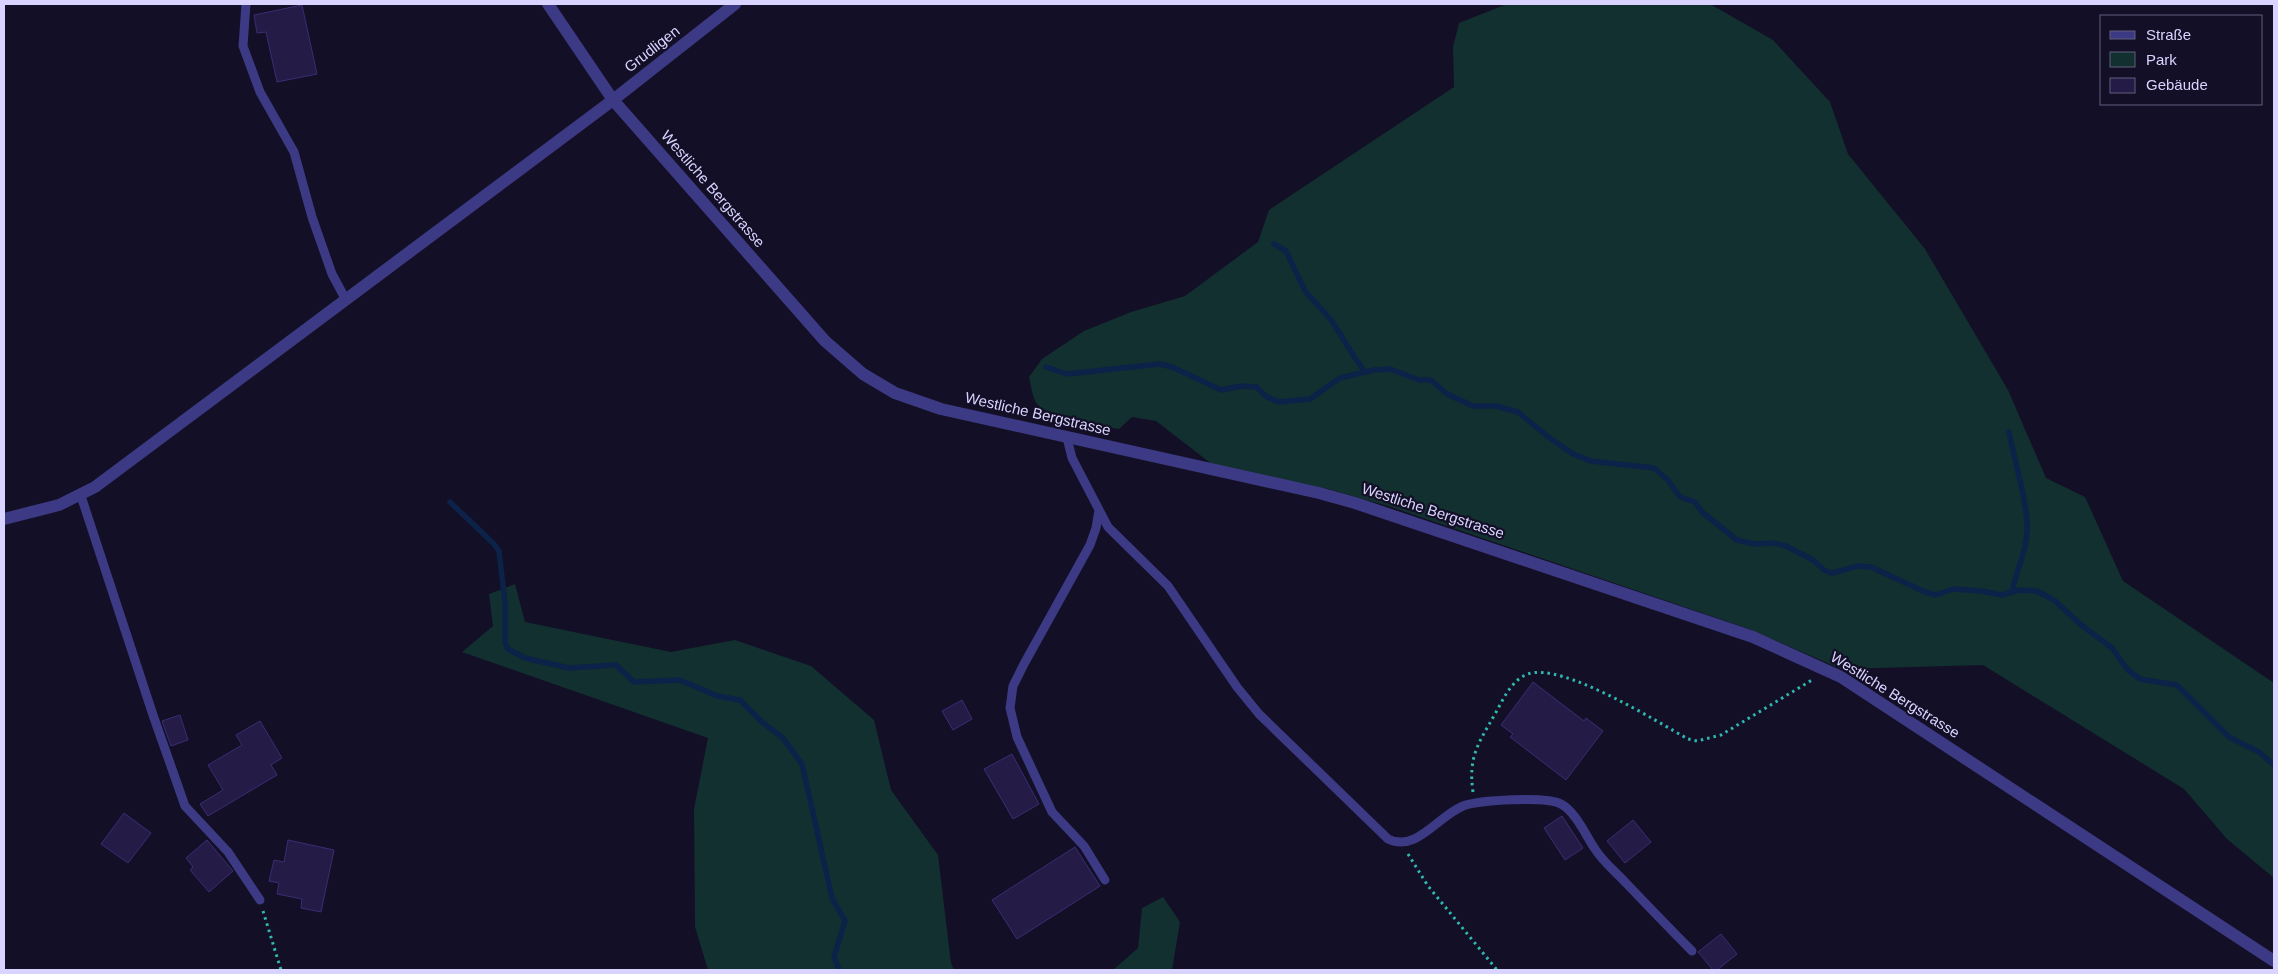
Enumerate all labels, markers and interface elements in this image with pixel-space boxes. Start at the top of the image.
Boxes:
legend [2100,15,2263,105]
street label: Grudligen [621,22,683,75]
text: Straße [2146,26,2191,43]
text: Park [2146,51,2177,68]
text: Gebäude [2146,76,2208,93]
street label: Westliche Bergstrasse [658,127,769,250]
street label: Westliche Bergstrasse [964,388,1113,439]
street label: Westliche Bergstrasse [1360,479,1507,542]
street label: Westliche Bergstrasse [1828,648,1963,741]

